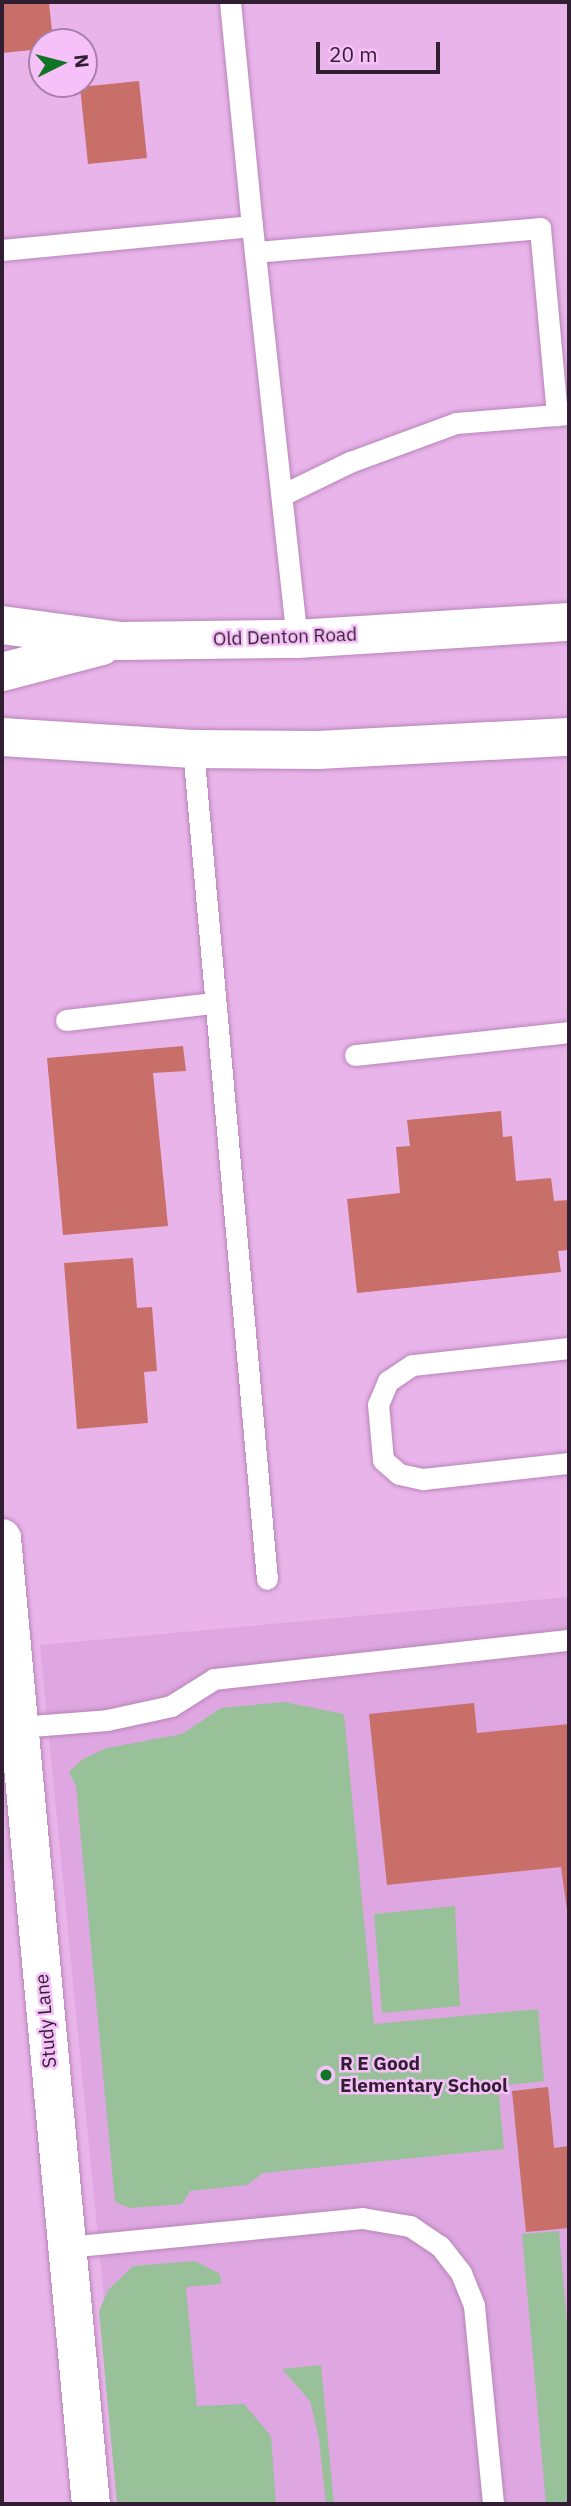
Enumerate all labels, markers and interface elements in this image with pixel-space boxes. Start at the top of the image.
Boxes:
north arrow [28,28,98,98]
scale bar [319,28,443,72]
text: 20 m [329,40,378,68]
text: N [69,53,95,69]
street label: Old Denton Road [213,623,357,651]
street label: Study Lane [31,1973,61,2069]
place label: R E Good Elementary School [340,2053,508,2097]
marker: R E Good Elementary School [318,2067,334,2083]

